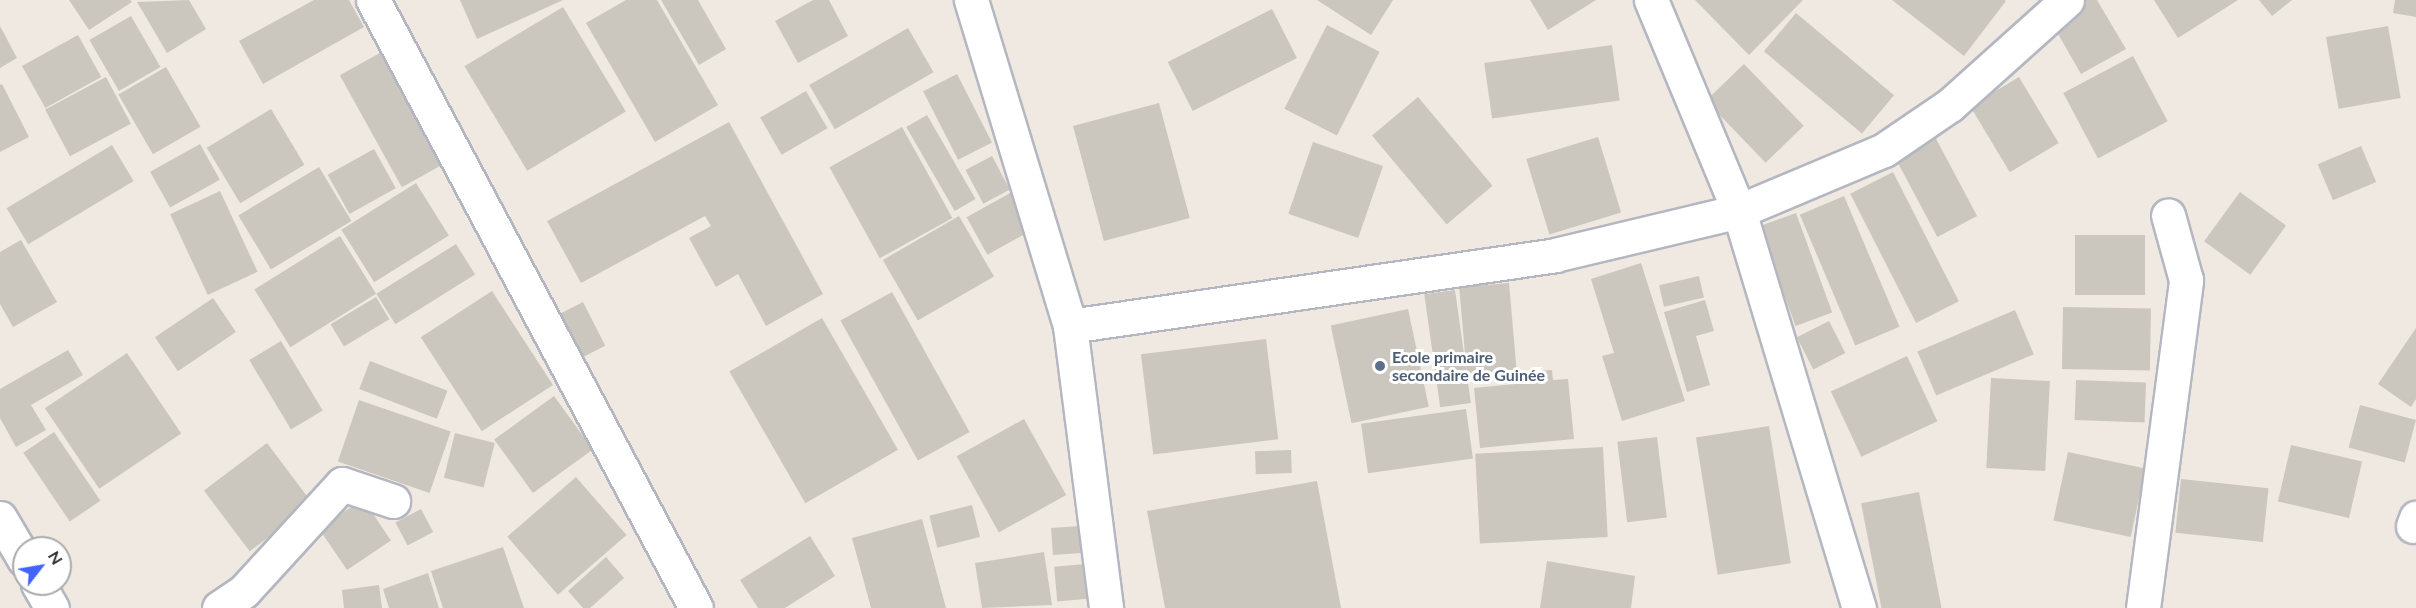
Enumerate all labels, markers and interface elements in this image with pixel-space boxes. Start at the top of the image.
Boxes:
place label: Ecole primaire secondaire de Guinée [1392,347,1545,385]
marker: Ecole primaire secondaire de Guinée [1373,359,1387,373]
north arrow [12,536,72,596]
text: N [45,547,67,568]

